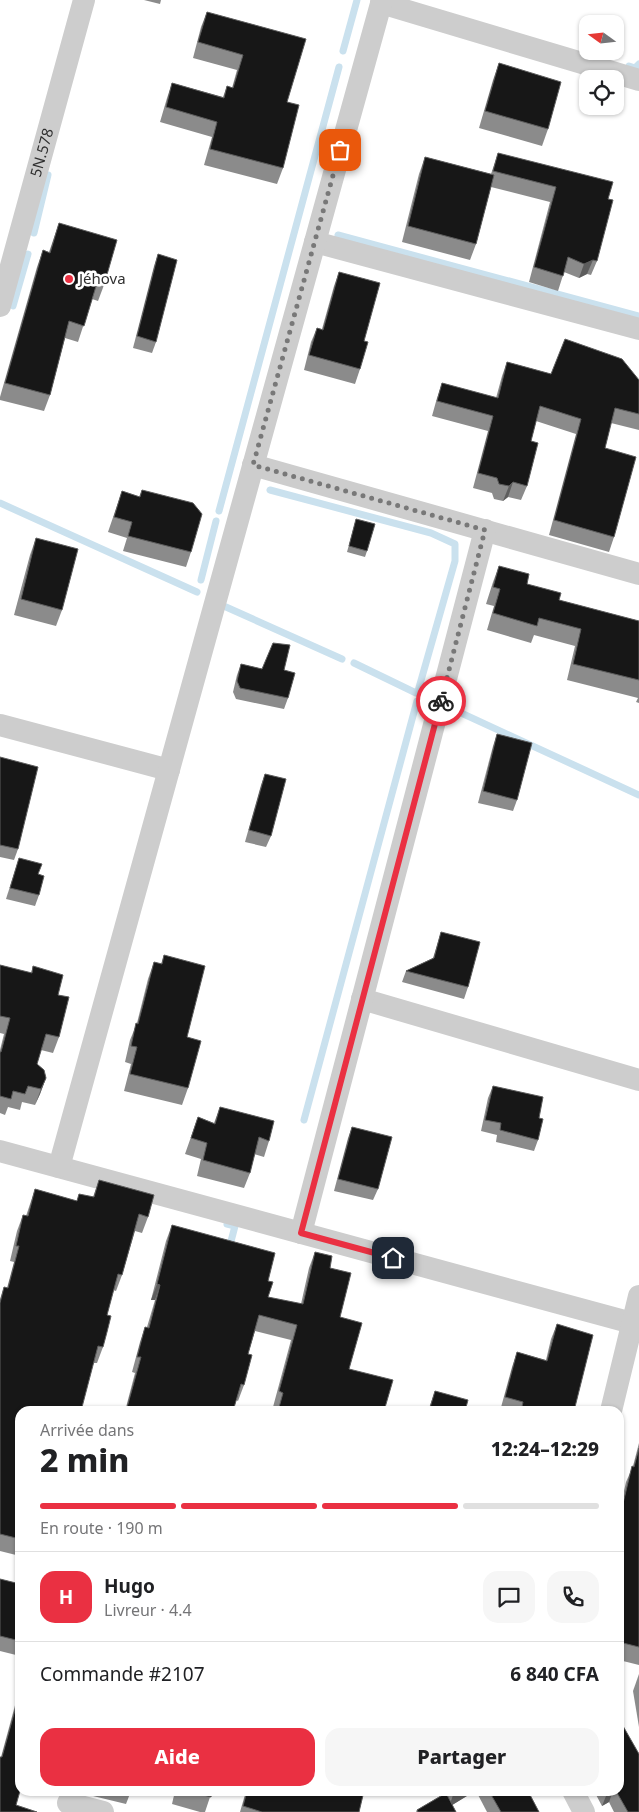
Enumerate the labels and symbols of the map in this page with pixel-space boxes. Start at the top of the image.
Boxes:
north arrow [579,15,624,60]
street label: 5N.578 [25,126,57,179]
pin [319,129,361,171]
place label: Jéhova [77,268,126,288]
marker: Jéhova [63,273,75,285]
courier [416,676,466,726]
pin [372,1237,414,1279]

